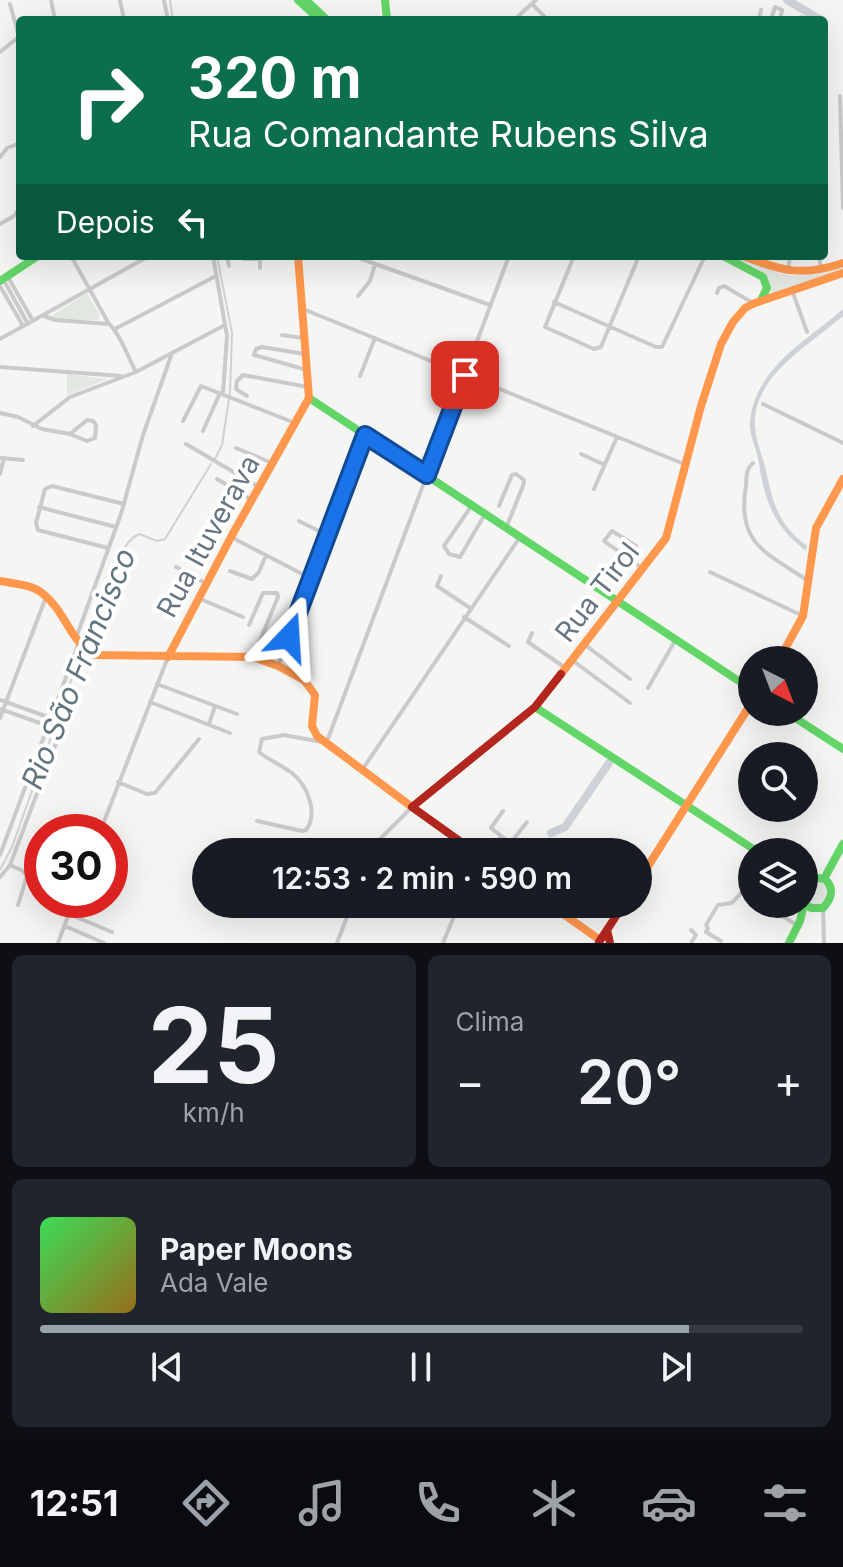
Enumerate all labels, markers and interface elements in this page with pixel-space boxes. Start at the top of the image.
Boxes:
text: 320 m [188,44,362,112]
icon: right [56,48,160,152]
text: Rua Comandante Rubens Silva [188,112,709,156]
icon: left [171,200,215,244]
text: Depois [56,204,155,240]
pin [431,341,499,409]
icon: arrive [443,353,487,397]
street label: Rua Ituverava [149,449,267,623]
street label: Rua Tirol [548,536,646,648]
water label: Rio São Francisco [13,543,143,794]
position arrow [247,595,331,679]
north arrow [738,646,818,726]
map controls [738,646,818,918]
button: search [738,742,818,822]
speed limit sign: 30 [24,814,128,918]
button: layers [738,838,818,918]
text: 12:53 · 2 min · 590 m [272,860,572,896]
text: 25 [148,982,280,1108]
text: Clima [456,1006,524,1037]
text: 20° [577,1046,681,1118]
text: − [456,1055,485,1109]
text: + [774,1055,803,1109]
text: km/h [183,1097,245,1128]
text: Paper Moons [160,1231,353,1267]
text: Ada Vale [160,1267,268,1298]
icon: previous [145,1345,189,1389]
icon: pause [399,1345,443,1389]
icon: next [654,1345,698,1389]
icon: directions [178,1475,234,1531]
icon: music [294,1475,350,1531]
icon: phone [410,1475,466,1531]
icon: climate [526,1475,582,1531]
icon: car [641,1475,697,1531]
icon: filters [757,1475,813,1531]
text: 12:51 [30,1481,119,1525]

